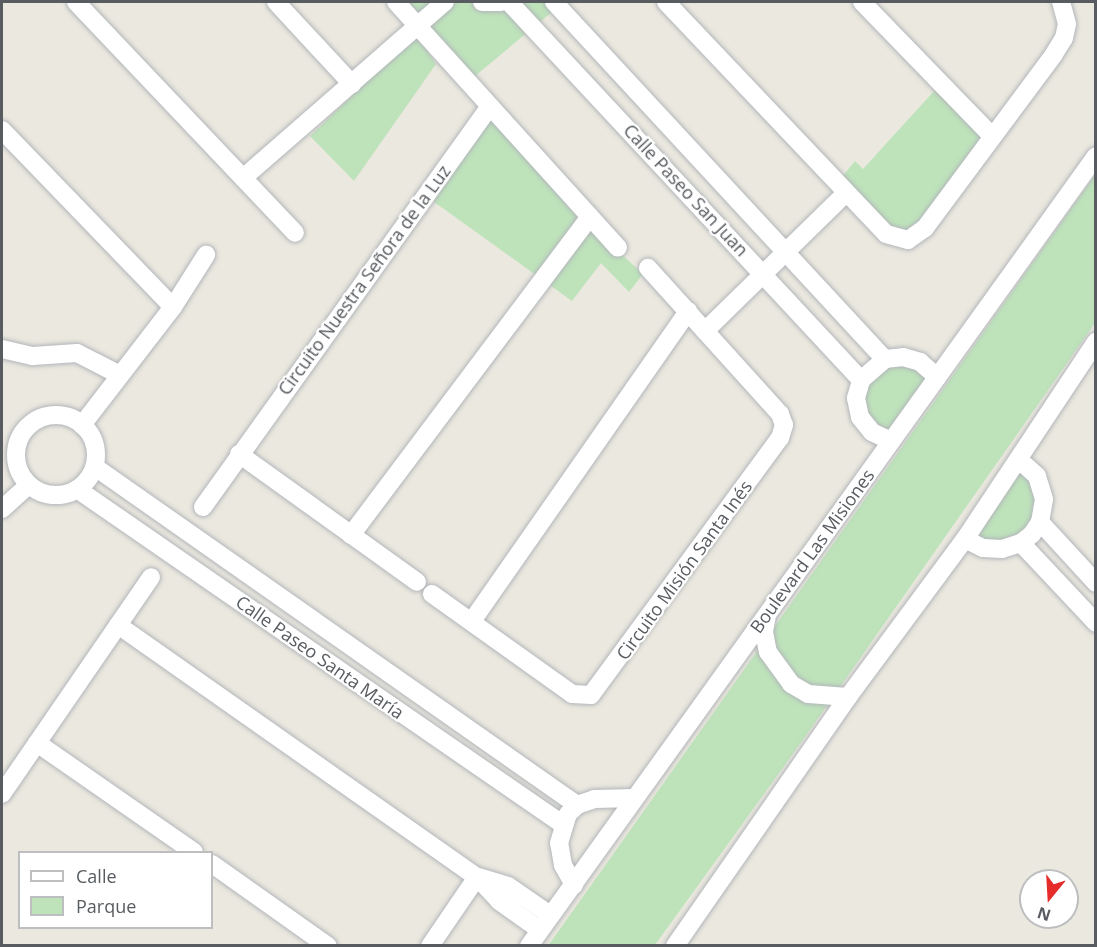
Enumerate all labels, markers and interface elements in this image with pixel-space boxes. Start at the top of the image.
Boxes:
street label: Calle Paseo San Juan [619,119,753,261]
street label: Circuito Nuestra Señora de la Luz [273,161,455,399]
street label: Boulevard Las Misiones [745,465,879,637]
street label: Circuito Misión Santa Inés [612,476,756,664]
street label: Calle Paseo Santa María [232,591,408,723]
legend [18,851,213,929]
text: Calle [76,864,117,888]
north arrow [1019,869,1079,929]
text: Parque [76,894,136,918]
text: N [1034,902,1054,927]

